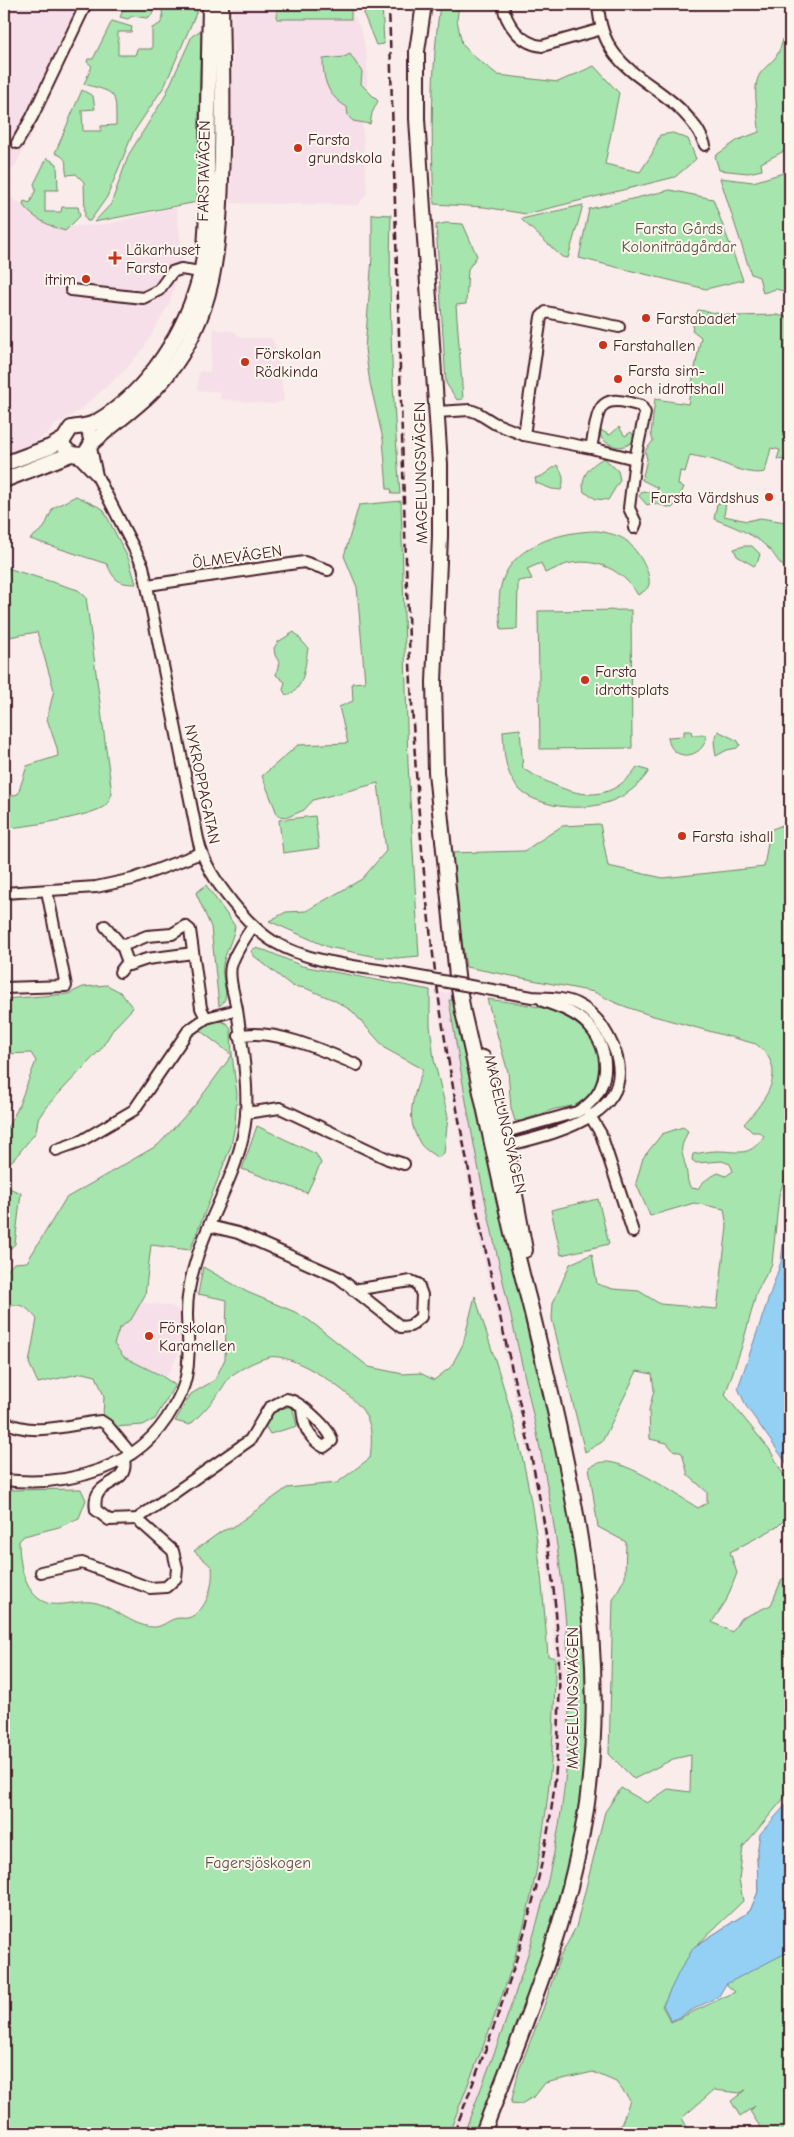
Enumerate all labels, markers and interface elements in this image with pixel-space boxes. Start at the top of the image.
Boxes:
street label: FARSTAVÄGEN [194,120,214,222]
place label: Farsta grundskola [308,131,383,167]
marker: Farsta grundskola [292,142,304,154]
park label: Farsta Gårds Koloniträdgårdar [622,220,737,256]
place label: Läkarhuset Farsta [126,241,200,277]
marker: Läkarhuset Farsta [108,251,122,265]
place label: itrim [45,271,76,289]
marker: itrim [80,273,92,285]
place label: Farstabadet [656,310,736,328]
marker: Farstabadet [640,312,652,324]
place label: Farstahallen [613,337,696,355]
marker: Farstahallen [597,339,609,351]
place label: Förskolan Rödkinda [255,345,321,381]
marker: Förskolan Rödkinda [239,356,251,368]
place label: Farsta sim- och idrottshall [628,362,724,398]
marker: Farsta sim- och idrottshall [612,373,624,385]
street label: MAGELUNGSVÄGEN [411,402,431,544]
place label: Farsta Värdshus [651,489,759,507]
marker: Farsta Värdshus [763,491,775,503]
street label: ÖLMEVÄGEN [191,542,283,572]
place label: Farsta idrottsplats [595,663,669,699]
marker: Farsta idrottsplats [579,674,591,686]
street label: NYKROPPAGATAN [181,723,223,846]
place label: Farsta ishall [692,828,773,846]
marker: Farsta ishall [676,830,688,842]
street label: MAGELUNGSVÄGEN [480,1053,530,1196]
place label: Förskolan Karamellen [159,1319,236,1355]
marker: Förskolan Karamellen [143,1330,155,1342]
street label: MAGELUNGSVÄGEN [564,1627,582,1769]
park label: Fagersjöskogen [205,1854,311,1872]

